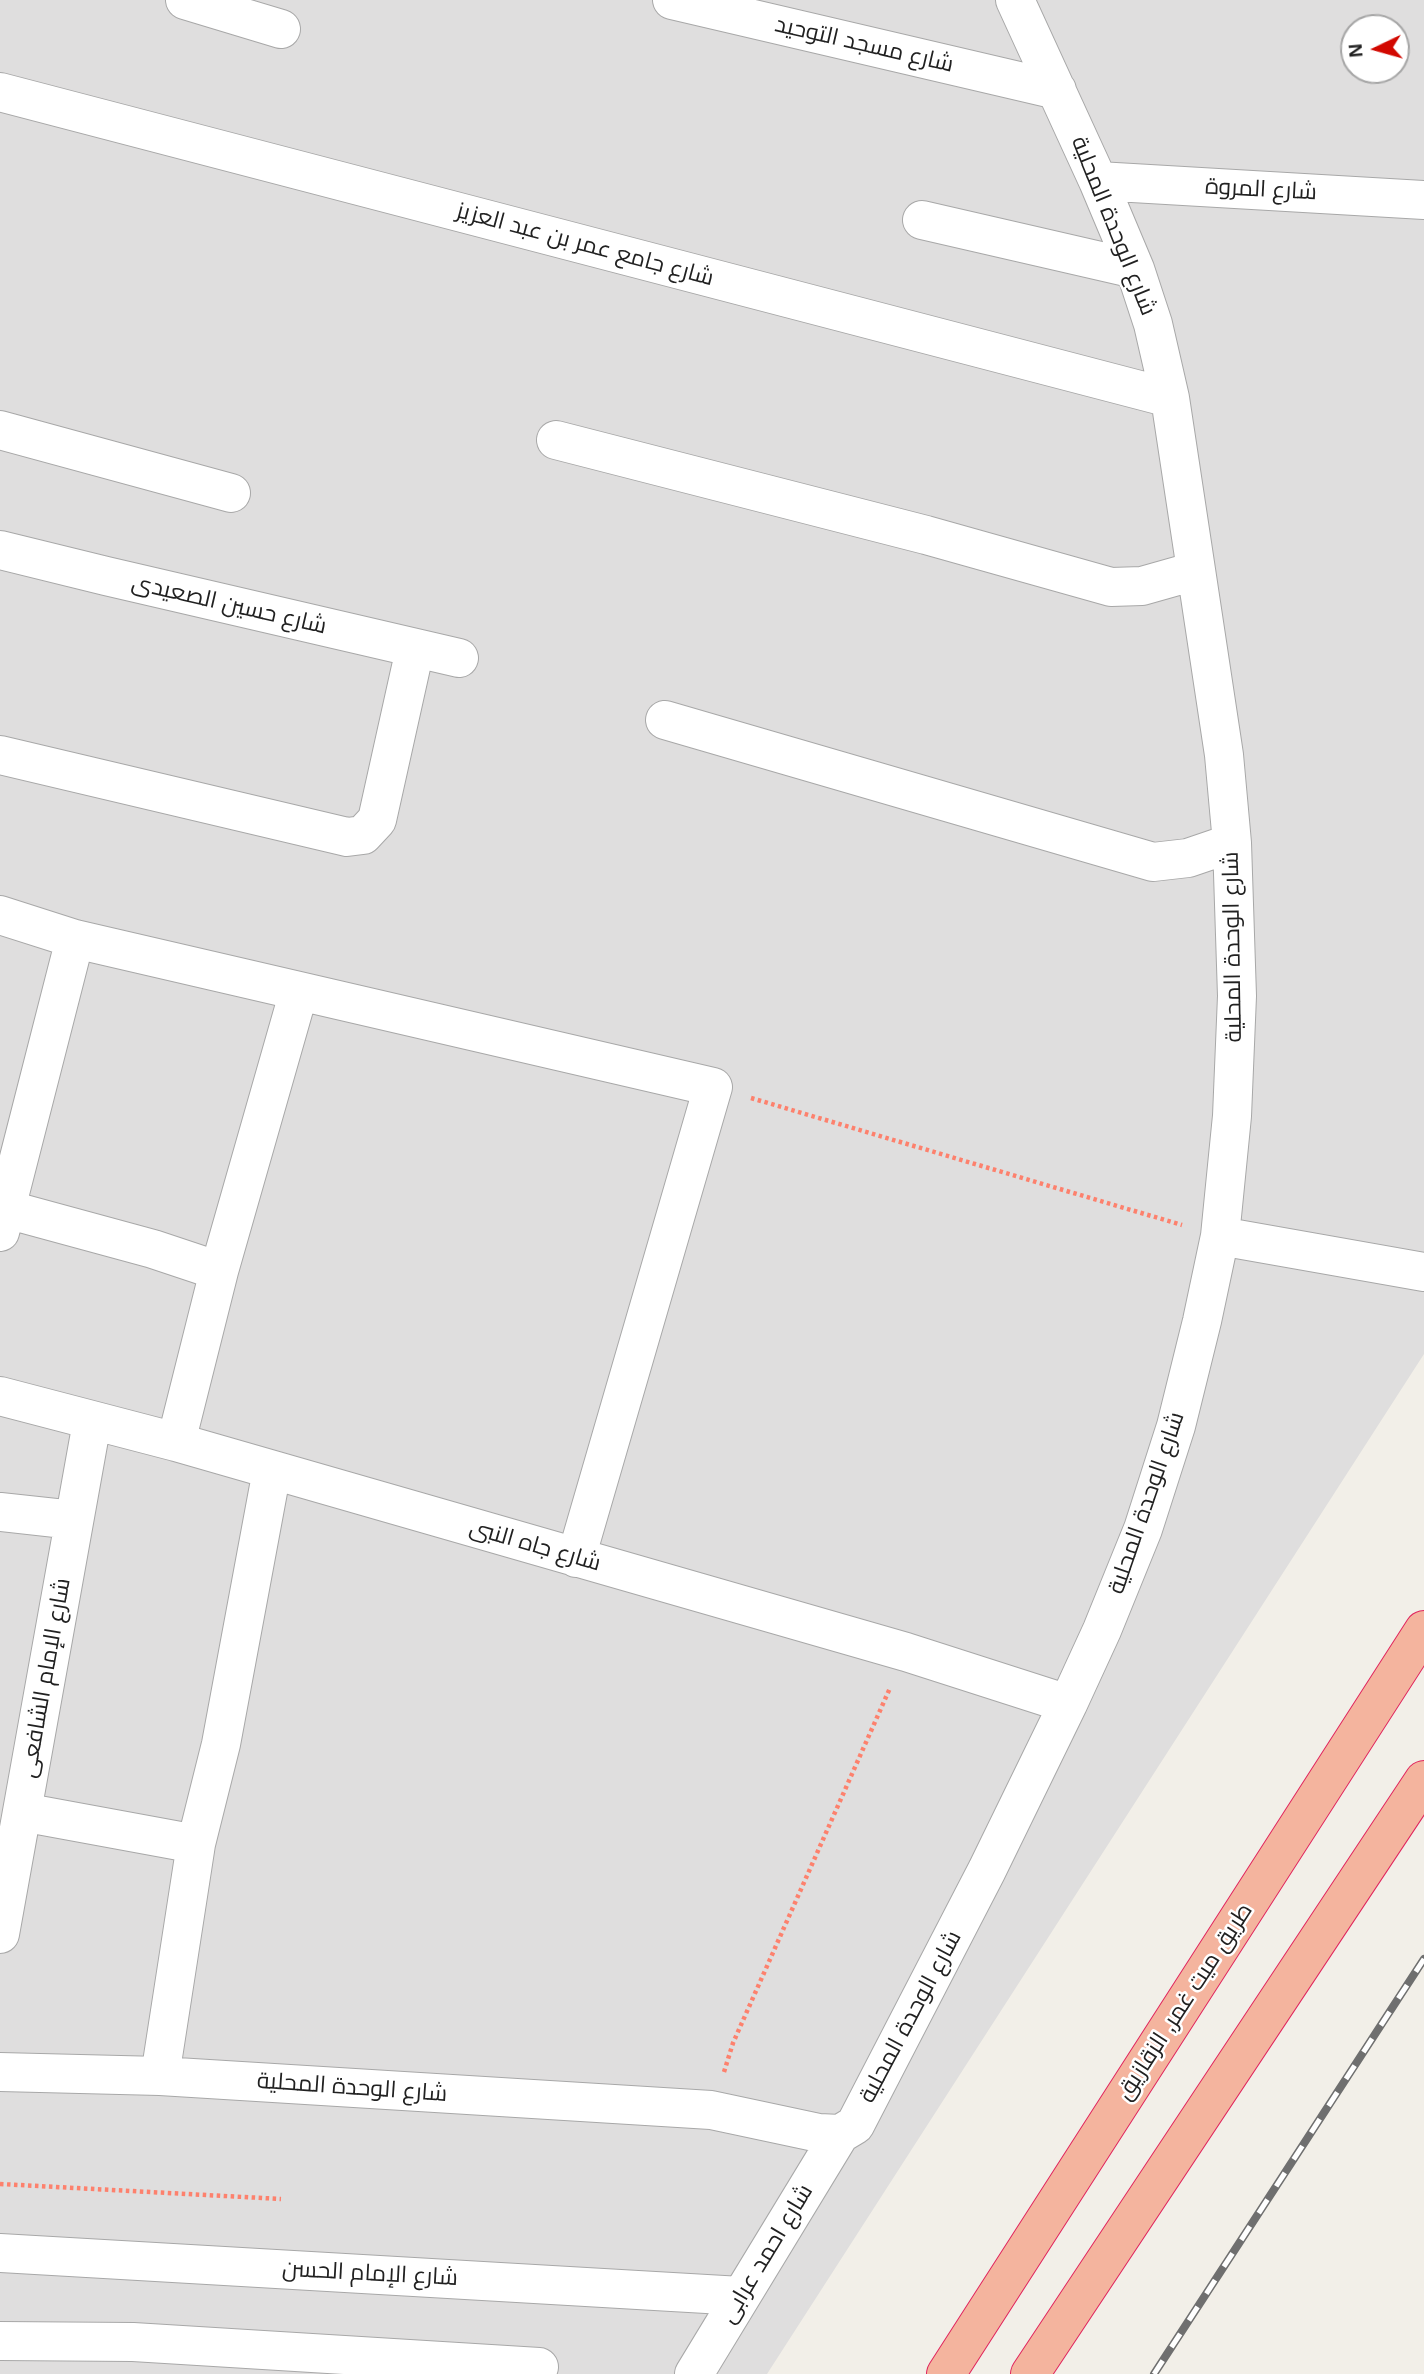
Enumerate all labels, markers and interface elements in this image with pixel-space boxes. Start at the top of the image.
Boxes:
street label: شارع مسجد التوحيد [772,11,956,79]
north arrow [1340,14,1410,84]
text: N [1345,43,1367,58]
street label: شارع الوحدة المحلية [1064,132,1162,320]
street label: شارع المروة [1204,173,1318,207]
street label: شارع جامع عمر بن عبد العزيز [453,197,717,293]
street label: شارع حسين الصعيدى [129,569,329,641]
street label: شارع الوحدة المحلية [1218,851,1248,1043]
street label: شارع الوحدة المحلية [1103,1408,1191,1598]
street label: شارع جاه النبى [466,1514,604,1578]
street label: شارع الإمام الشافعى [15,1576,77,1780]
street label: طريق ميت غمر, الزقازيق [1111,1898,1259,2106]
street label: شارع الوحدة المحلية [854,1926,968,2108]
street label: شارع الوحدة المحلية [256,2068,448,2108]
street label: شارع احمد عرابى [715,2179,819,2329]
street label: شارع الإمام الحسن [281,2256,459,2292]

